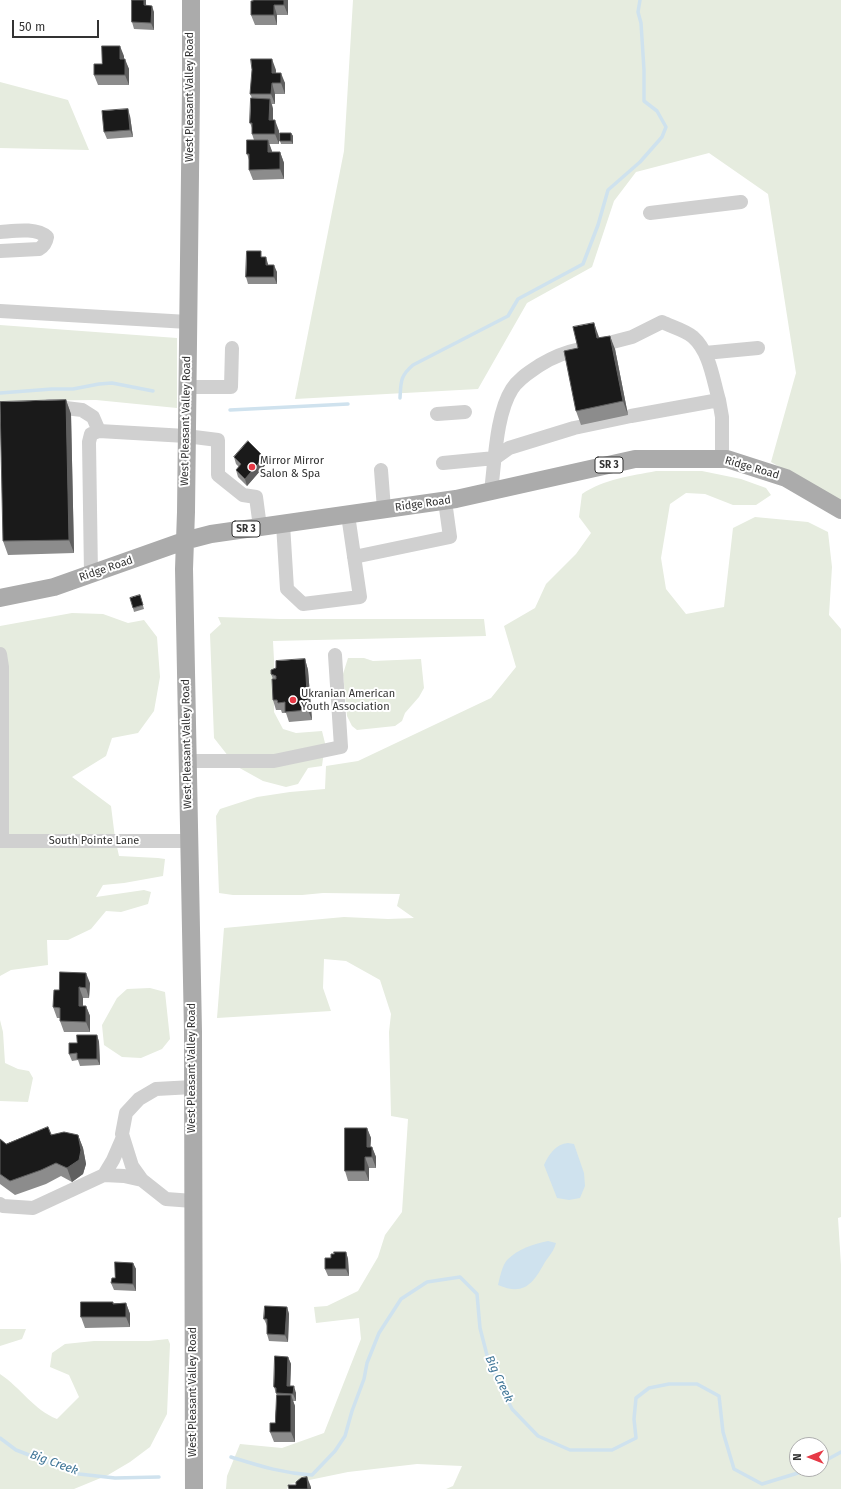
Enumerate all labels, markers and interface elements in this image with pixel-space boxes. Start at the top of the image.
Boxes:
scale bar [14,12,101,38]
text: 50 m [19,20,45,34]
street label: West Pleasant Valley Road [183,32,197,162]
street label: West Pleasant Valley Road [178,356,194,486]
place label: Mirror Mirror Salon & Spa [260,454,324,480]
street label: Ridge Road [723,454,781,482]
road number: SR 3 [595,457,623,473]
marker: Mirror Mirror Salon & Spa [247,462,257,472]
street label: Ridge Road [394,494,452,514]
road number: SR 3 [232,521,260,537]
street label: Ridge Road [77,554,135,584]
street label: West Pleasant Valley Road [179,679,195,809]
place label: Ukranian American Youth Association [301,687,395,713]
marker: Ukranian American Youth Association [288,695,298,705]
street label: South Pointe Lane [49,834,139,848]
street label: West Pleasant Valley Road [185,1003,199,1133]
street label: West Pleasant Valley Road [186,1327,200,1457]
water label: Big Creek [482,1353,516,1405]
north arrow [789,1437,829,1477]
water label: Big Creek [28,1448,80,1478]
text: N [791,1453,804,1461]

